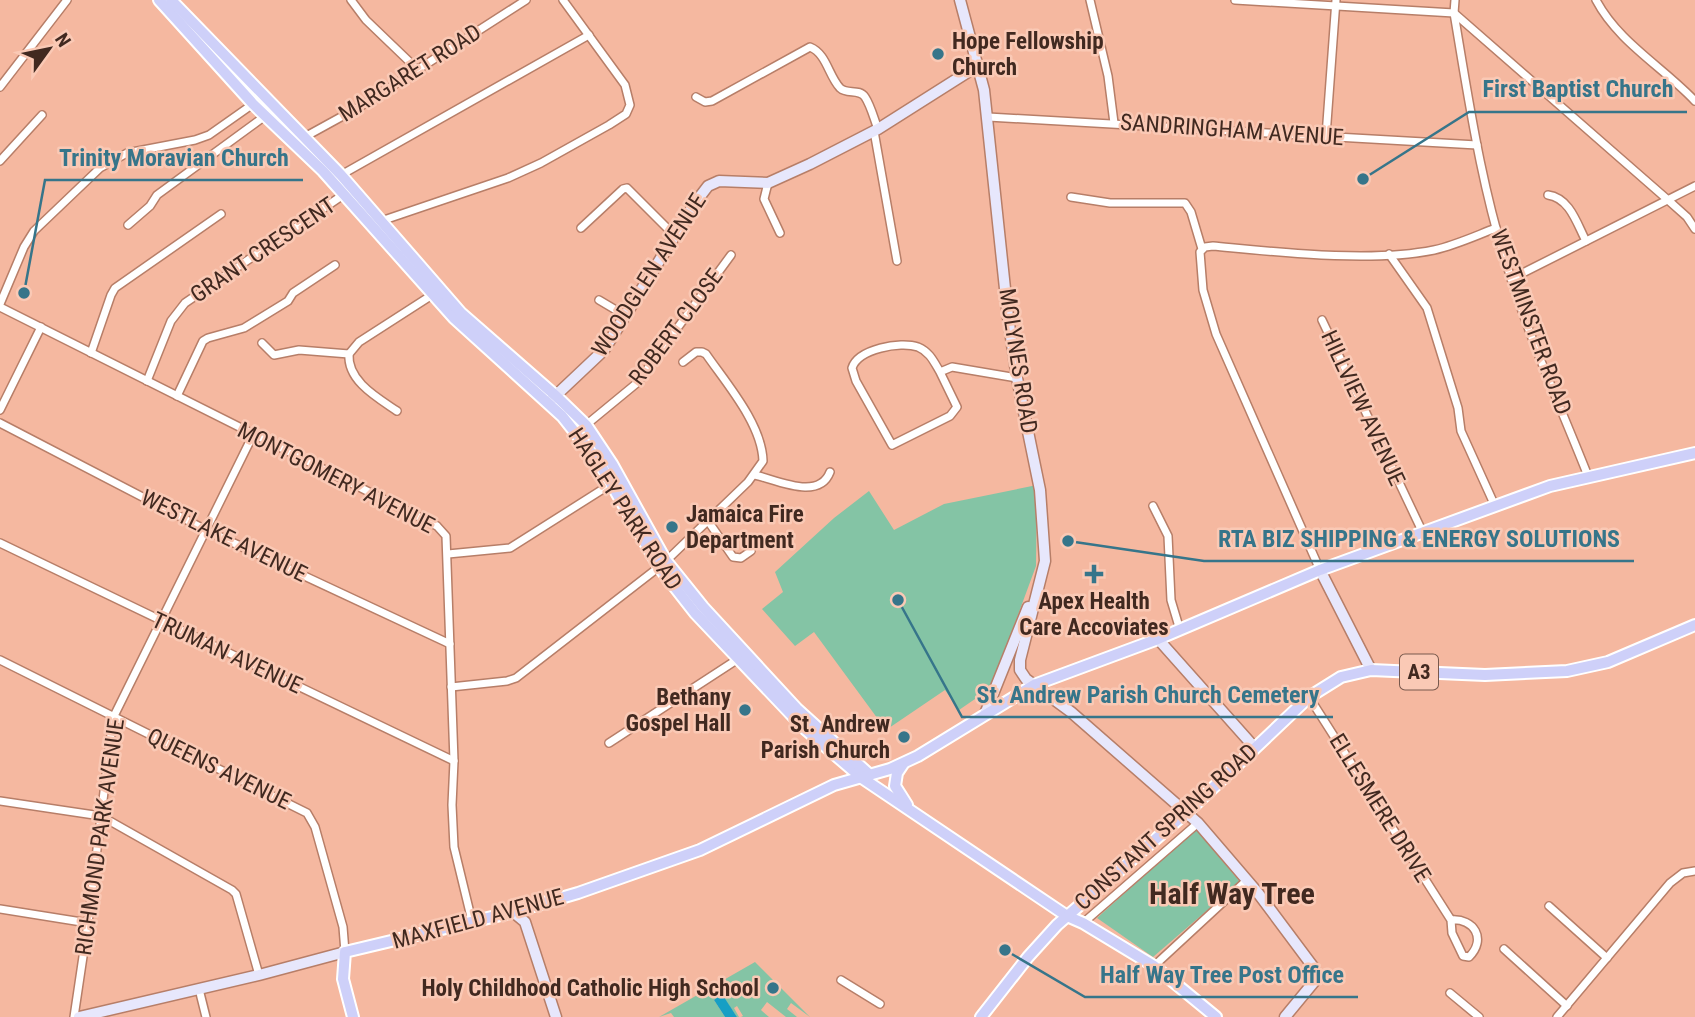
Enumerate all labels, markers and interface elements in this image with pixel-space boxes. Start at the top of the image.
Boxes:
north arrow [14,14,84,84]
street label: MARGARET ROAD [334,18,486,128]
place label: Hope Fellowship Church [952,28,1104,81]
text: N [50,29,76,51]
marker: Hope Fellowship Church [930,46,946,62]
callout: First Baptist Church [1469,67,1687,112]
text: First Baptist Church [1483,75,1673,103]
street label: SANDRINGHAM AVENUE [1119,109,1345,151]
callout: Trinity Moravian Church [45,135,303,180]
text: Trinity Moravian Church [59,144,289,172]
street label: WOODGLEN AVENUE [586,188,712,362]
street label: GRANT CRESCENT [185,192,341,308]
street label: WESTMINSTER ROAD [1485,226,1577,418]
street label: ROBERT CLOSE [624,264,728,390]
street label: MOLYNES ROAD [993,286,1043,436]
street label: HILLVIEW AVENUE [1315,326,1411,490]
street label: MONTGOMERY AVENUE [233,417,439,539]
street label: HAGLEY PARK ROAD [563,423,687,595]
street label: WESTLAKE AVENUE [136,484,312,588]
place label: Jamaica Fire Department [686,501,804,554]
callout: RTA BIZ SHIPPING & ENERGY SOLUTIONS [1204,516,1634,561]
marker: Jamaica Fire Department [664,519,680,535]
text: RTA BIZ SHIPPING & ENERGY SOLUTIONS [1218,525,1620,553]
marker: Apex Health Care Accoviates [1084,564,1104,584]
place label: Apex Health Care Accoviates [1019,588,1169,641]
street label: TRUMAN AVENUE [148,606,306,700]
road number: A3 [1400,654,1438,690]
callout: St. Andrew Parish Church Cemetery [962,672,1333,717]
text: St. Andrew Parish Church Cemetery [977,681,1320,709]
place label: Bethany Gospel Hall [626,684,732,737]
marker: Bethany Gospel Hall [737,702,753,718]
place label: St. Andrew Parish Church [761,711,890,764]
street label: RICHMOND PARK AVENUE [70,717,130,957]
street label: QUEENS AVENUE [143,723,295,815]
marker: St. Andrew Parish Church [896,729,912,745]
street label: ELLESMERE DRIVE [1324,729,1436,887]
street label: CONSTANT SPRING ROAD [1069,738,1263,916]
district label: Half Way Tree [1149,876,1315,911]
street label: MAXFIELD AVENUE [389,883,567,955]
callout: Half Way Tree Post Office [1085,952,1358,997]
text: Half Way Tree Post Office [1100,961,1344,989]
place label: Holy Childhood Catholic High School [421,975,759,1002]
marker: Holy Childhood Catholic High School [765,980,781,996]

